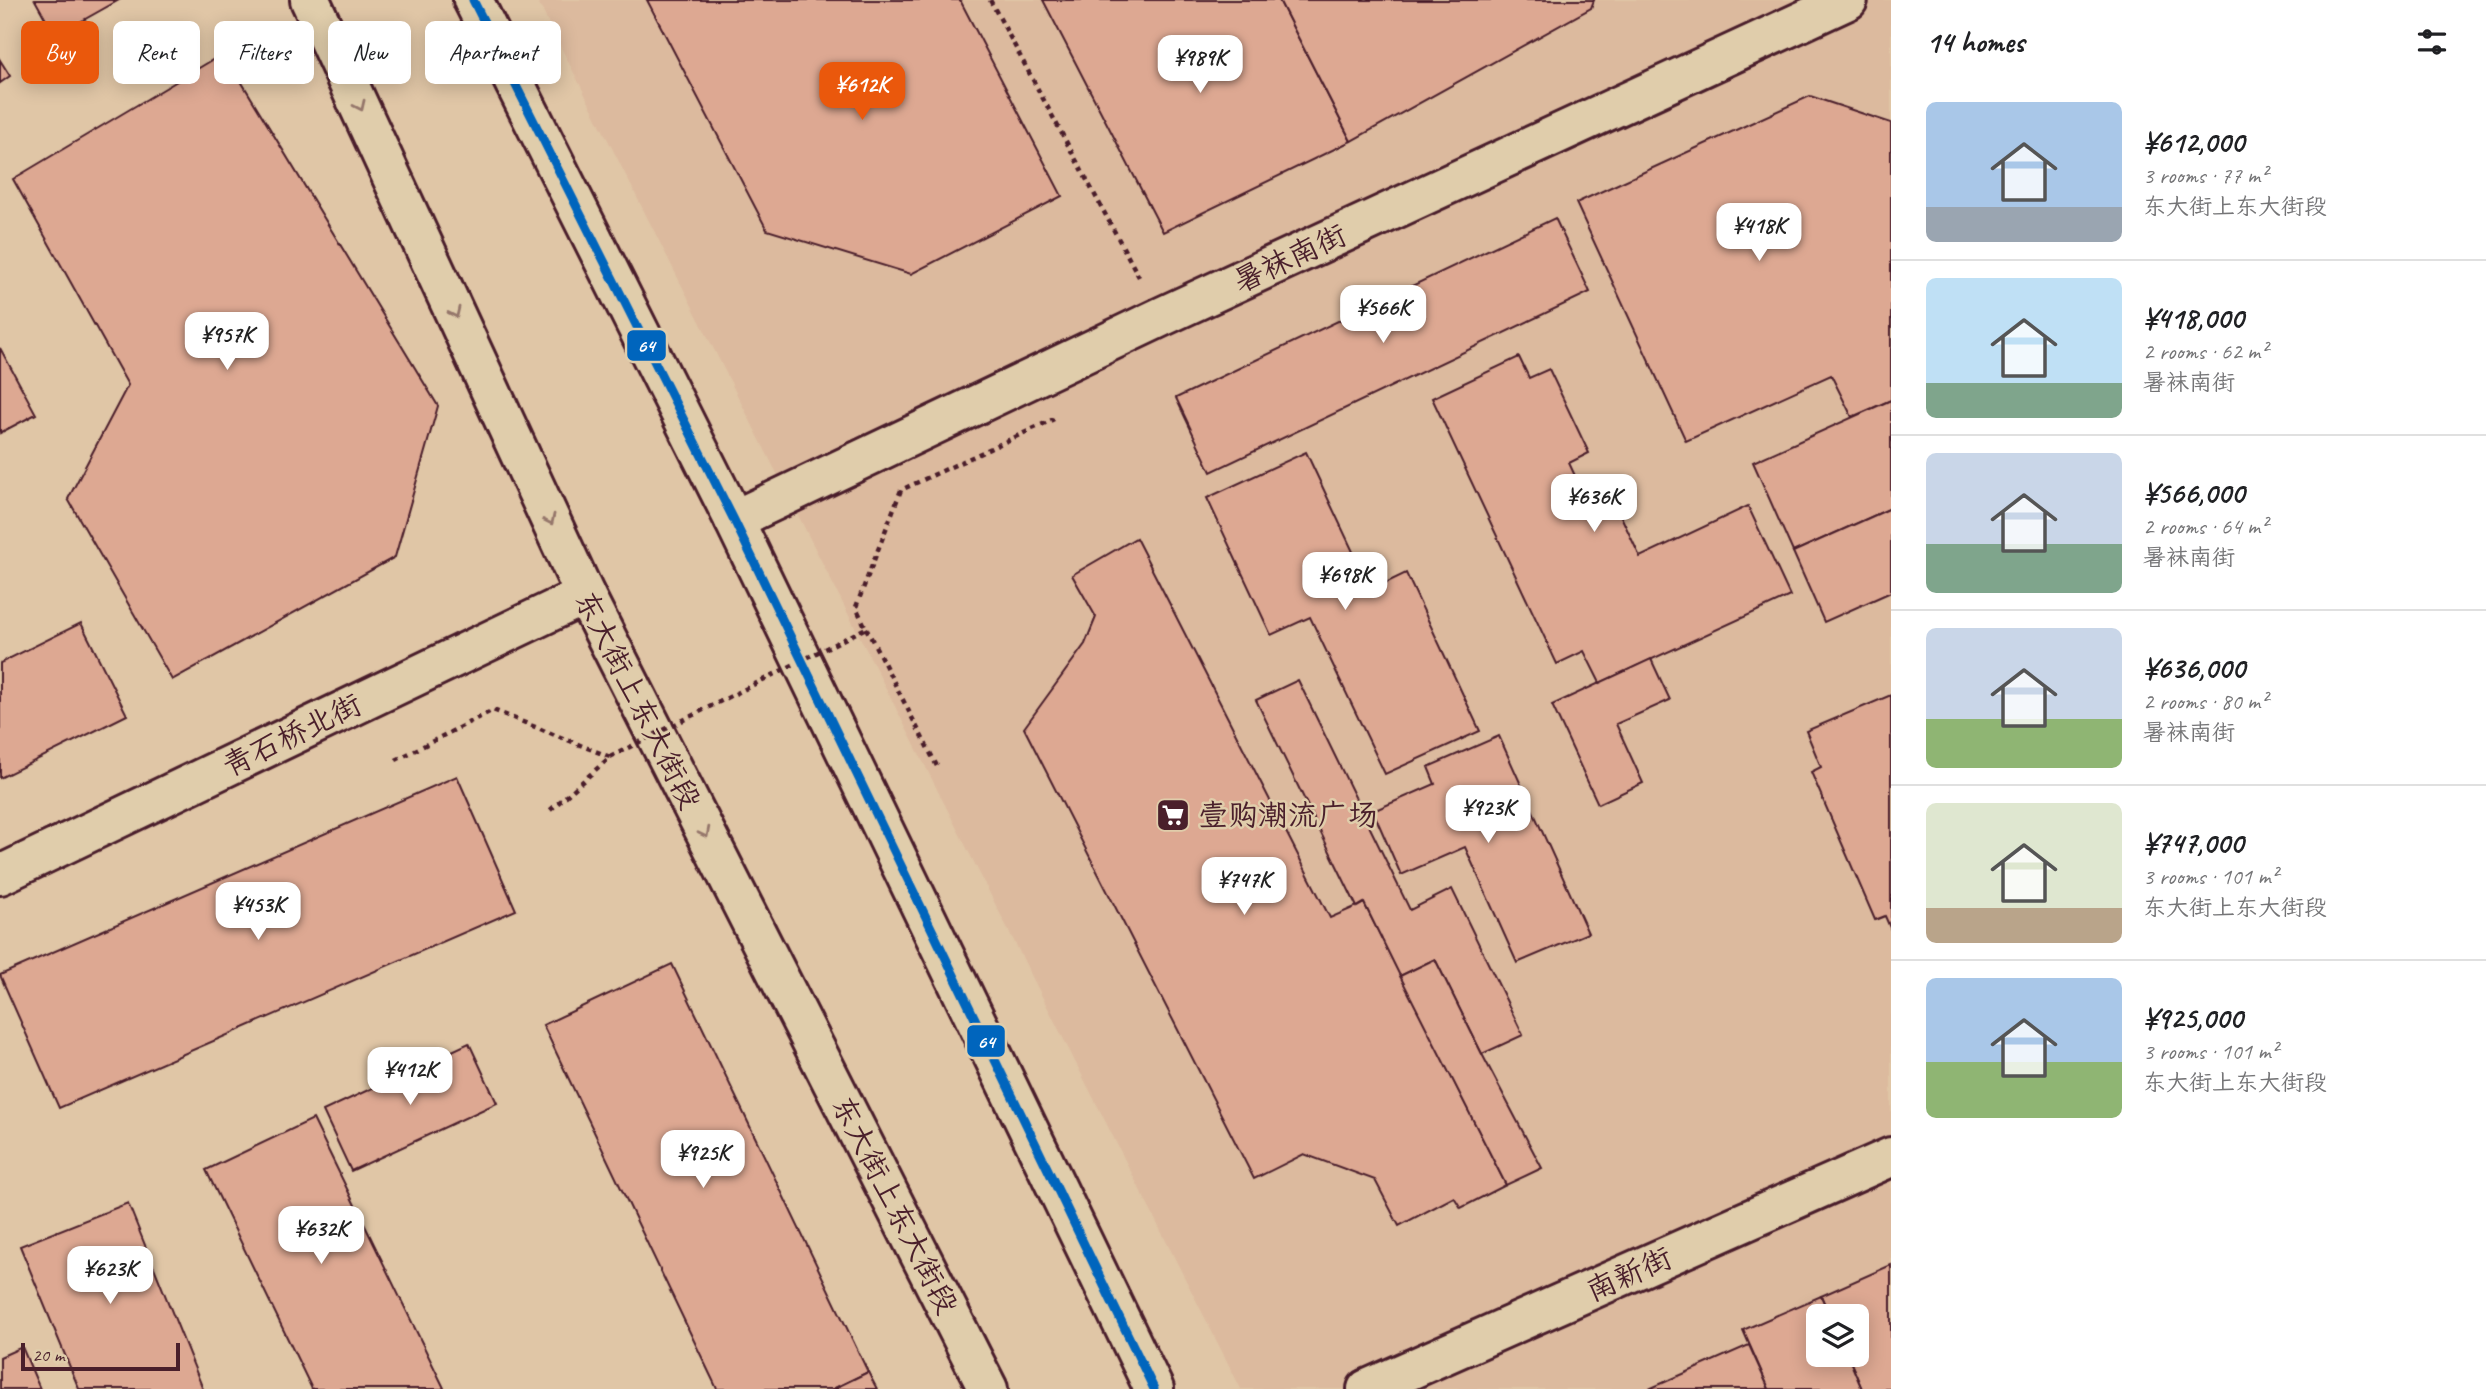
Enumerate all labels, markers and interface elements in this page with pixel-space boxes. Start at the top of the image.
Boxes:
chip: Buy [21,21,99,84]
chip: Rent [113,21,200,84]
chip: Filters [214,21,314,84]
chip: New [328,21,411,84]
chip: Apartment [425,21,561,84]
text: 14 homes [1926,23,2024,61]
icon: filters [2413,23,2451,61]
pin: ¥989K [1151,36,1249,95]
text: ¥989K [1174,43,1226,72]
pin: ¥612K [813,62,911,122]
text: ¥612K [835,70,889,99]
one-way arrow [352,99,366,111]
text: ¥612,000 [2143,123,2244,161]
icon: home [1982,130,2066,214]
text: 3 rooms · 77 m² [2143,161,2267,190]
text: 东大街上东大街段 [2143,192,2327,221]
pin: ¥418K [1710,204,1808,263]
text: ¥418K [1732,211,1786,240]
street label: 暑袜南街 [1228,215,1352,301]
pin: ¥566K [1334,286,1432,345]
text: ¥566K [1356,293,1410,322]
text: ¥418,000 [2143,299,2243,337]
one-way arrow [447,306,461,318]
icon: home [1982,306,2066,390]
pin: ¥957K [178,312,276,372]
text: ¥957K [201,320,253,349]
line badge: 64 [626,329,667,362]
text: 64 [637,334,657,358]
text: 2 rooms · 62 m² [2143,337,2267,366]
text: 暑袜南街 [2143,368,2235,397]
text: ¥566,000 [2143,474,2244,512]
pin: ¥636K [1545,475,1643,534]
icon: home [1982,481,2066,565]
text: ¥636K [1567,482,1621,511]
text: 2 rooms · 64 m² [2143,512,2267,541]
one-way arrow [542,513,556,525]
text: 暑袜南街 [2143,543,2235,572]
pin: ¥698K [1296,552,1394,612]
text: ¥698K [1318,560,1372,589]
street label: 东大街上东大街段 [567,584,709,816]
text: ¥636,000 [2143,649,2245,687]
icon: home [1982,656,2066,740]
street label: 青石桥北街 [216,685,368,785]
text: 2 rooms · 80 m² [2143,687,2267,716]
text: 暑袜南街 [2143,718,2235,747]
pin: ¥923K [1439,786,1537,845]
text: ¥923K [1462,793,1514,822]
supermarket icon: 壹购潮流广场 [1154,796,1192,834]
place label: 壹购潮流广场 [1198,796,1378,834]
text: ¥747,000 [2143,824,2243,862]
one-way arrow [697,826,711,838]
icon: home [1982,831,2066,915]
pin: ¥747K [1195,858,1293,917]
text: 3 rooms · 101 m² [2143,862,2278,891]
text: ¥747K [1218,865,1270,894]
pin: ¥453K [209,883,307,942]
text: ¥453K [232,890,284,919]
text: 东大街上东大街段 [2143,893,2327,922]
text: ¥925,000 [2143,999,2243,1037]
icon: home [1982,1006,2066,1090]
line badge: 64 [966,1024,1006,1058]
text: 64 [977,1030,997,1054]
text: 3 rooms · 101 m² [2143,1037,2278,1066]
pin: ¥412K [361,1048,459,1107]
text: ¥412K [383,1055,437,1084]
text: 东大街上东大街段 [2143,1068,2327,1097]
street label: 东大街上东大街段 [824,1089,966,1321]
pin: ¥925K [654,1130,752,1190]
text: ¥925K [677,1138,729,1167]
pin: ¥632K [272,1206,370,1266]
text: ¥632K [294,1214,348,1243]
street label: 南新街 [1580,1238,1678,1310]
pin: ¥623K [61,1246,159,1306]
text: ¥623K [83,1254,137,1283]
map controls [1806,1304,1869,1367]
button: layers [1806,1304,1869,1367]
scale bar [21,1340,180,1372]
text: 20 m [32,1343,64,1367]

